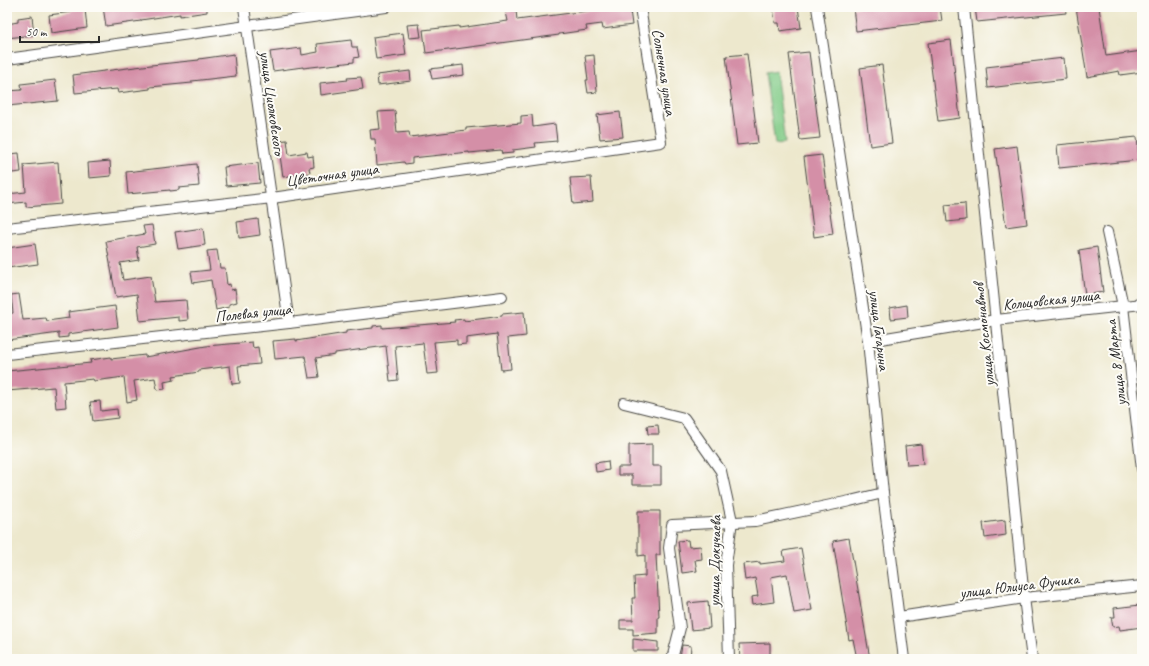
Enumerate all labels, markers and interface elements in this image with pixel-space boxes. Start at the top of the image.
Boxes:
scale bar [20,18,99,44]
text: 50 m [26,24,48,40]
street label: Солнечная улица [647,27,681,118]
street label: улица Циолковского [255,49,290,159]
street label: Цветочная улица [285,158,381,191]
street label: улица Космонавтов [968,279,999,389]
street label: Кольцовская улица [1002,285,1101,315]
street label: улица Гагарина [864,288,894,373]
street label: Полевая улица [214,299,293,327]
street label: улица 8 Марта [1101,317,1131,408]
street label: улица Докучаева [704,514,726,608]
street label: улица Юлиуса Фучика [957,569,1081,603]

